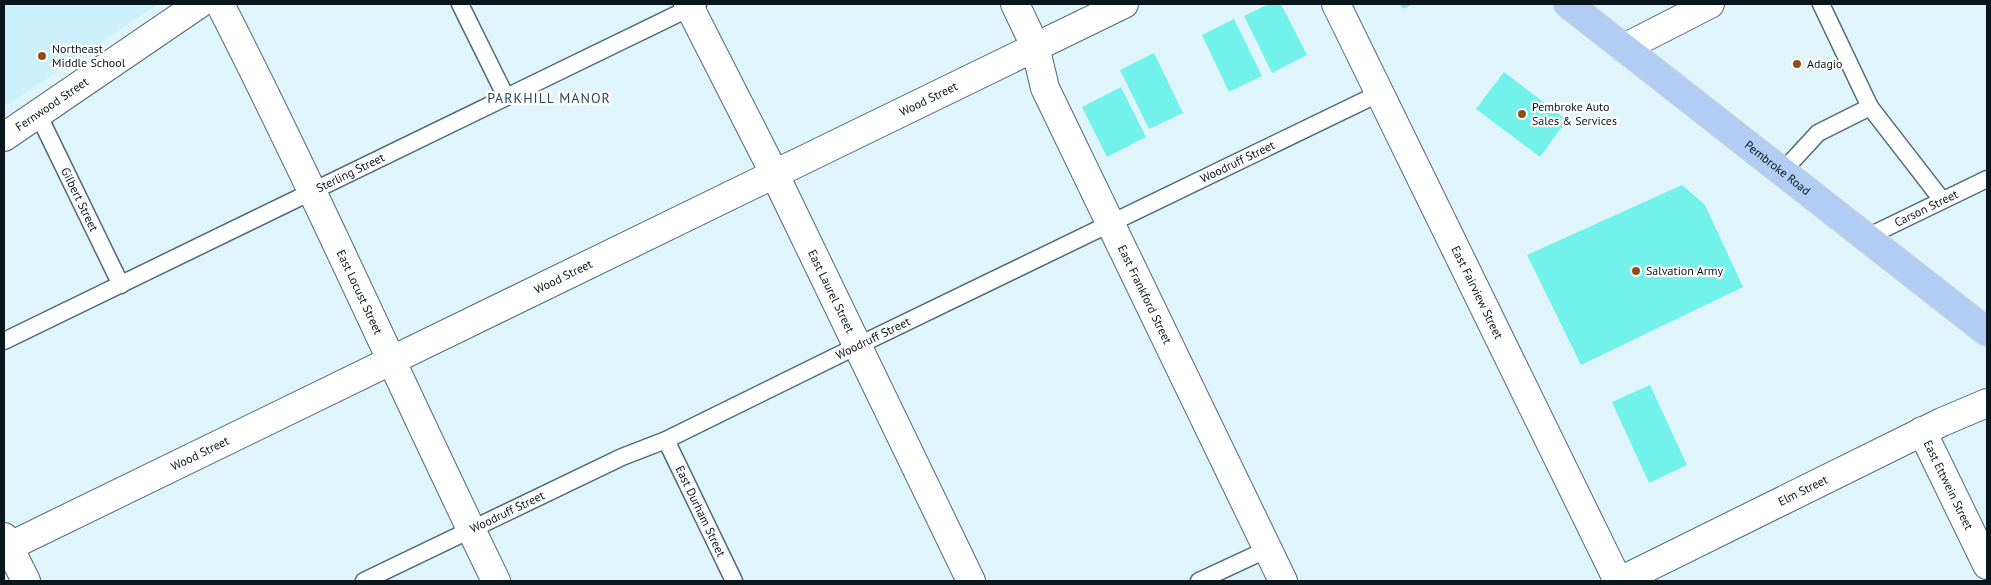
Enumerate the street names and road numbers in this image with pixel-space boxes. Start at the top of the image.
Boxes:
street label: Fernwood Street [12,74,91,134]
street label: Wood Street [897,78,960,119]
street label: Woodruff Street [1198,137,1277,186]
street label: Pembroke Road [1742,137,1814,198]
street label: Sterling Street [313,149,387,195]
street label: Gilbert Street [58,165,102,234]
street label: Carson Street [1892,186,1960,230]
street label: East Frankford Street [1115,242,1175,346]
street label: East Fairview Street [1448,243,1506,341]
street label: East Locust Street [334,247,386,336]
street label: East Laurel Street [805,247,858,335]
street label: Wood Street [532,256,595,297]
street label: Woodruff Street [833,313,912,362]
street label: Wood Street [168,433,231,474]
street label: East Ettwein Street [1921,437,1977,532]
street label: East Durham Street [672,463,729,559]
street label: Elm Street [1775,472,1830,509]
street label: Woodruff Street [467,487,547,536]

